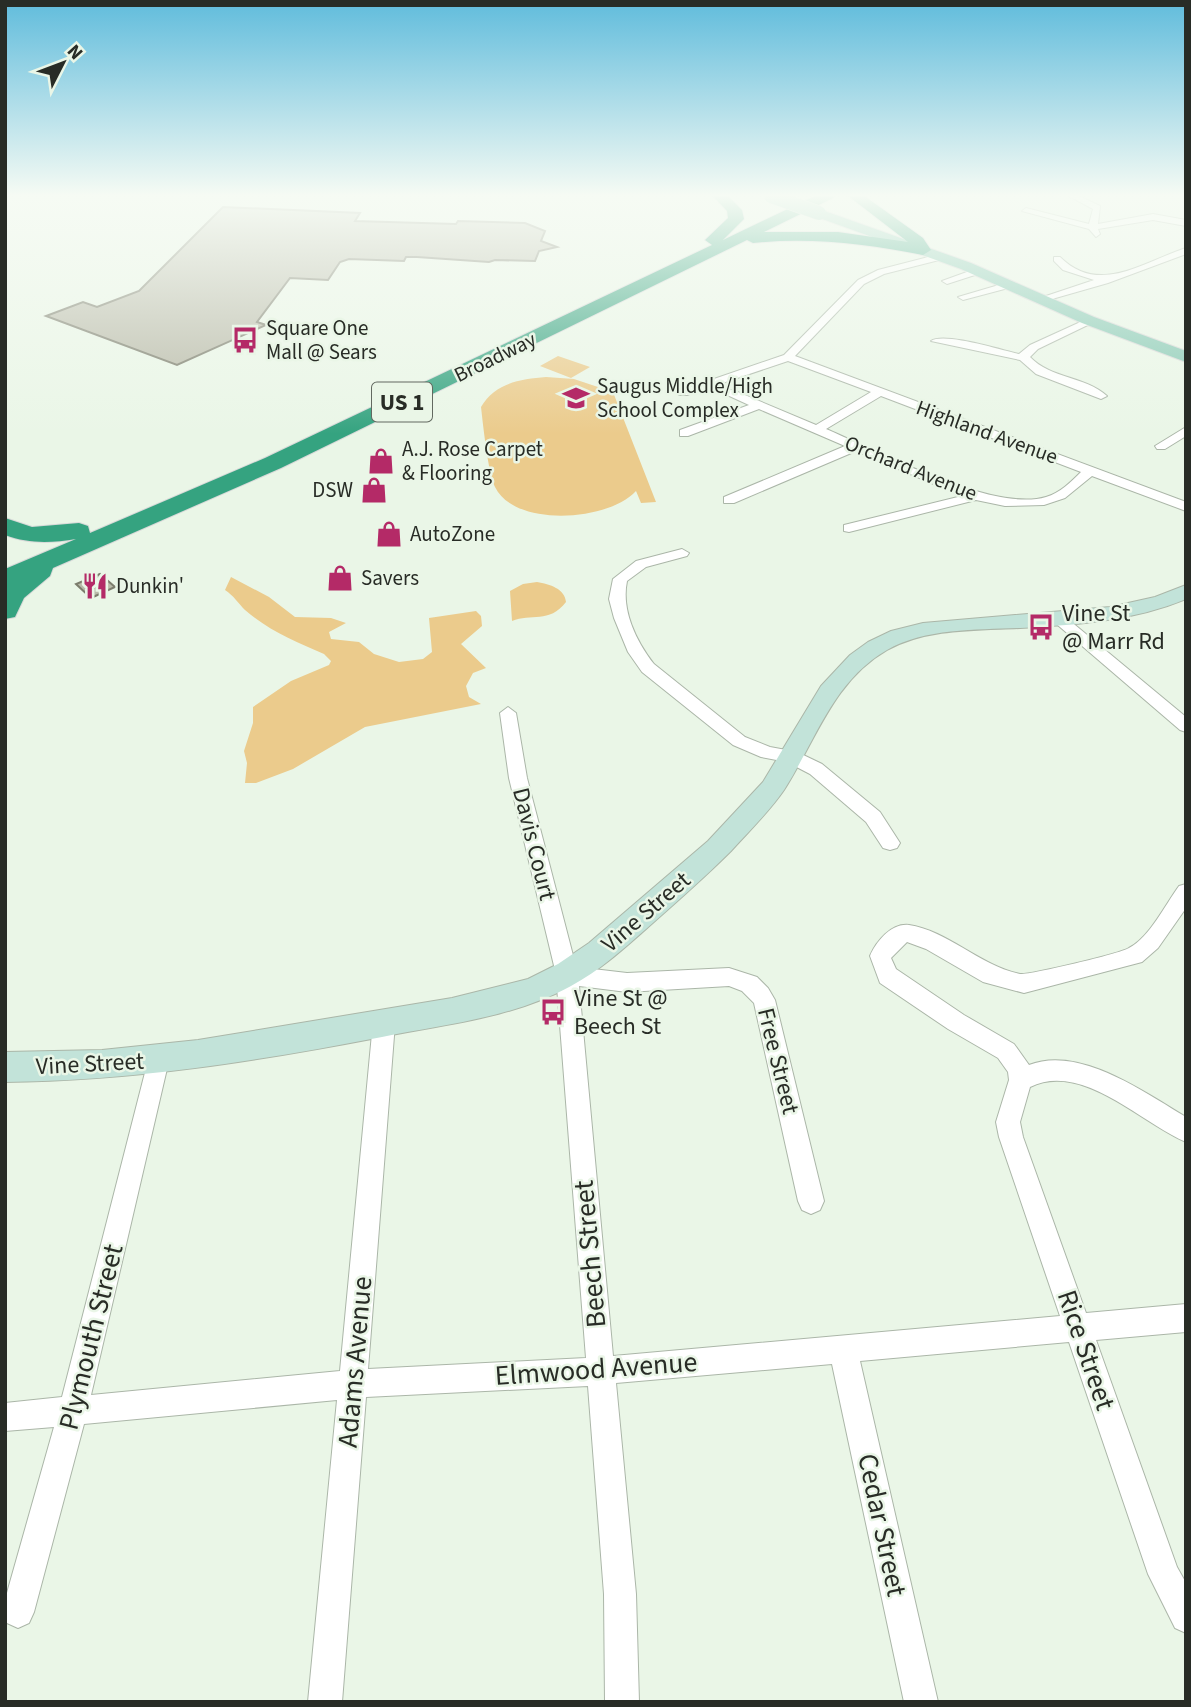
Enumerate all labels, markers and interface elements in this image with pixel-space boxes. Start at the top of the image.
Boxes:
north arrow [28,28,98,98]
text: N [60,39,89,66]
place label: Square One Mall @ Sears [266,313,377,367]
street label: Broadway [449,324,541,390]
bus stop icon: Square One Mall @ Sears [230,325,260,355]
place label: Saugus Middle/High School Complex [597,371,773,425]
road number: US 1 [372,382,432,422]
school or university icon: Saugus Middle/High School Complex [561,383,591,413]
street label: Highland Avenue [912,392,1062,472]
street label: Orchard Avenue [840,428,982,508]
place label: A.J. Rose Carpet & Flooring [402,434,543,488]
shop icon: A.J. Rose Carpet & Flooring [366,446,396,476]
place label: DSW [312,475,353,505]
shop icon: DSW [359,475,389,505]
shop icon: AutoZone [374,519,404,549]
place label: AutoZone [410,519,495,549]
shop icon: Savers [325,563,355,593]
place label: Savers [361,563,419,593]
restaurant icon: Dunkin' [80,571,110,601]
place label: Dunkin' [116,571,184,601]
place label: Vine St @ Marr Rd [1062,596,1165,659]
bus stop icon: Vine St @ Marr Rd [1026,612,1056,642]
street label: Davis Court [503,784,565,904]
street label: Vine Street [594,863,698,961]
place label: Vine St @ Beech St [574,981,668,1044]
bus stop icon: Vine St @ Beech St [538,997,568,1027]
street label: Free Street [748,1004,808,1118]
street label: Vine Street [35,1044,145,1084]
street label: Beech Street [564,1178,616,1329]
street label: Plymouth Street [49,1239,134,1434]
street label: Adams Avenue [328,1275,382,1449]
street label: Rice Street [1047,1285,1125,1416]
street label: Elmwood Avenue [493,1342,699,1396]
street label: Cedar Street [847,1450,917,1601]

